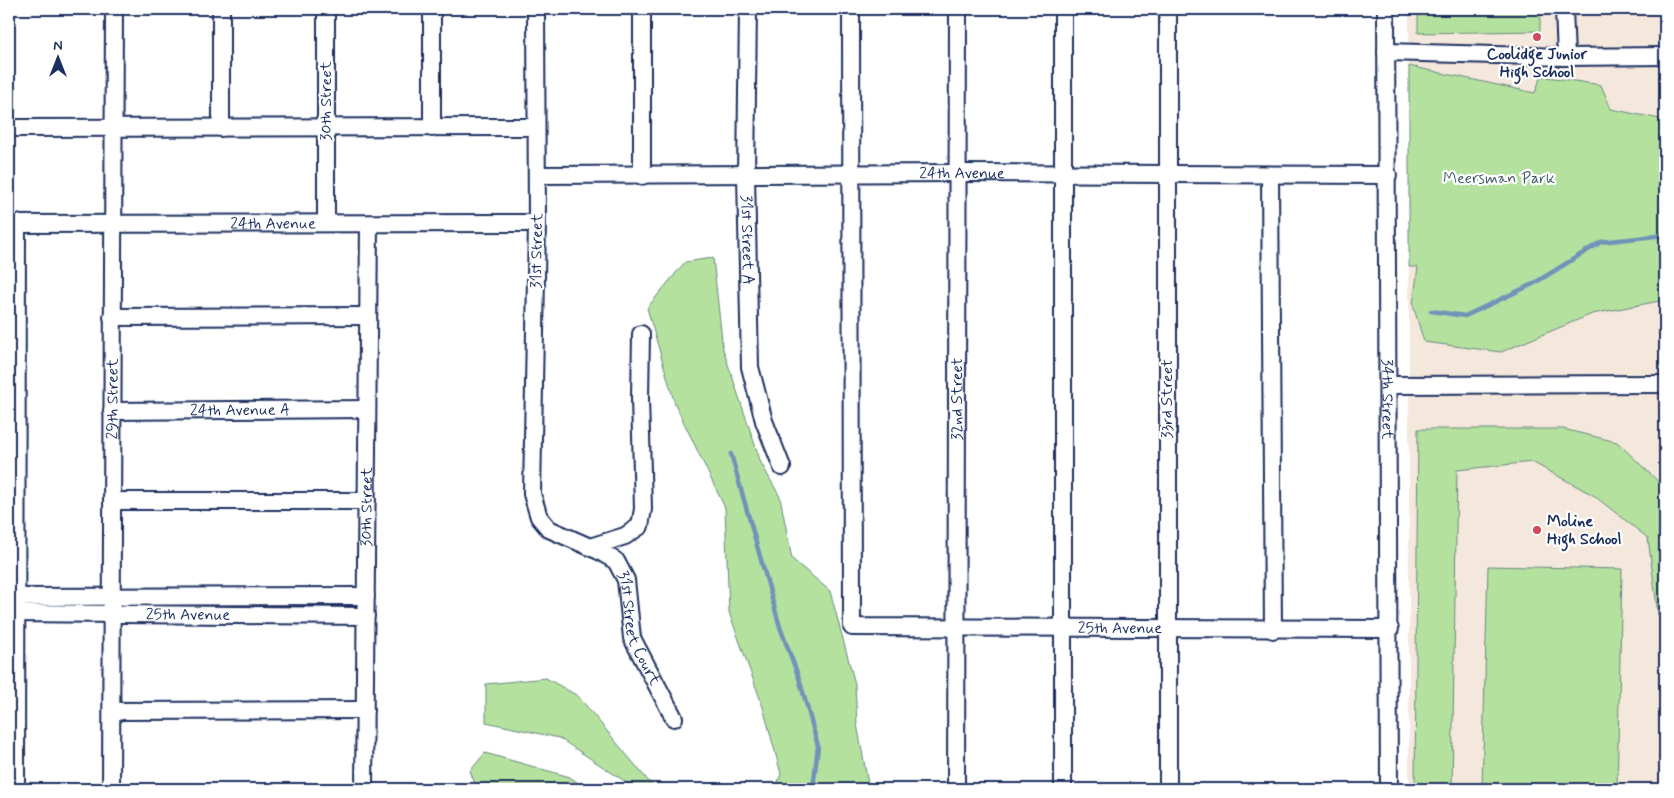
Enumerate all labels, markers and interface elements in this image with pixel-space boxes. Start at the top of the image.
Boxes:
marker: Coolidge Junior High School [1531,31,1543,43]
north arrow [32,32,82,82]
text: N [53,37,63,55]
place label: Coolidge Junior High School [1487,44,1588,85]
street label: 30th Street [316,60,337,141]
street label: 24th Avenue [919,162,1005,184]
park label: Meersman Park [1443,168,1555,189]
street label: 31st Street A [736,195,759,285]
street label: 24th Avenue [230,213,316,234]
street label: 31st Street [526,213,548,289]
street label: 32nd Street [946,357,968,440]
street label: 29th Street [102,358,123,440]
street label: 33rd Street [1157,359,1178,439]
street label: 34th Street [1377,359,1398,440]
street label: 24th Avenue A [190,399,290,421]
street label: 30th Street [356,466,377,547]
place label: Moline High School [1547,511,1622,552]
marker: Moline High School [1531,524,1543,536]
street label: 31st Street Court [612,567,666,690]
street label: 25th Avenue [146,604,230,625]
street label: 25th Avenue [1078,617,1162,639]

